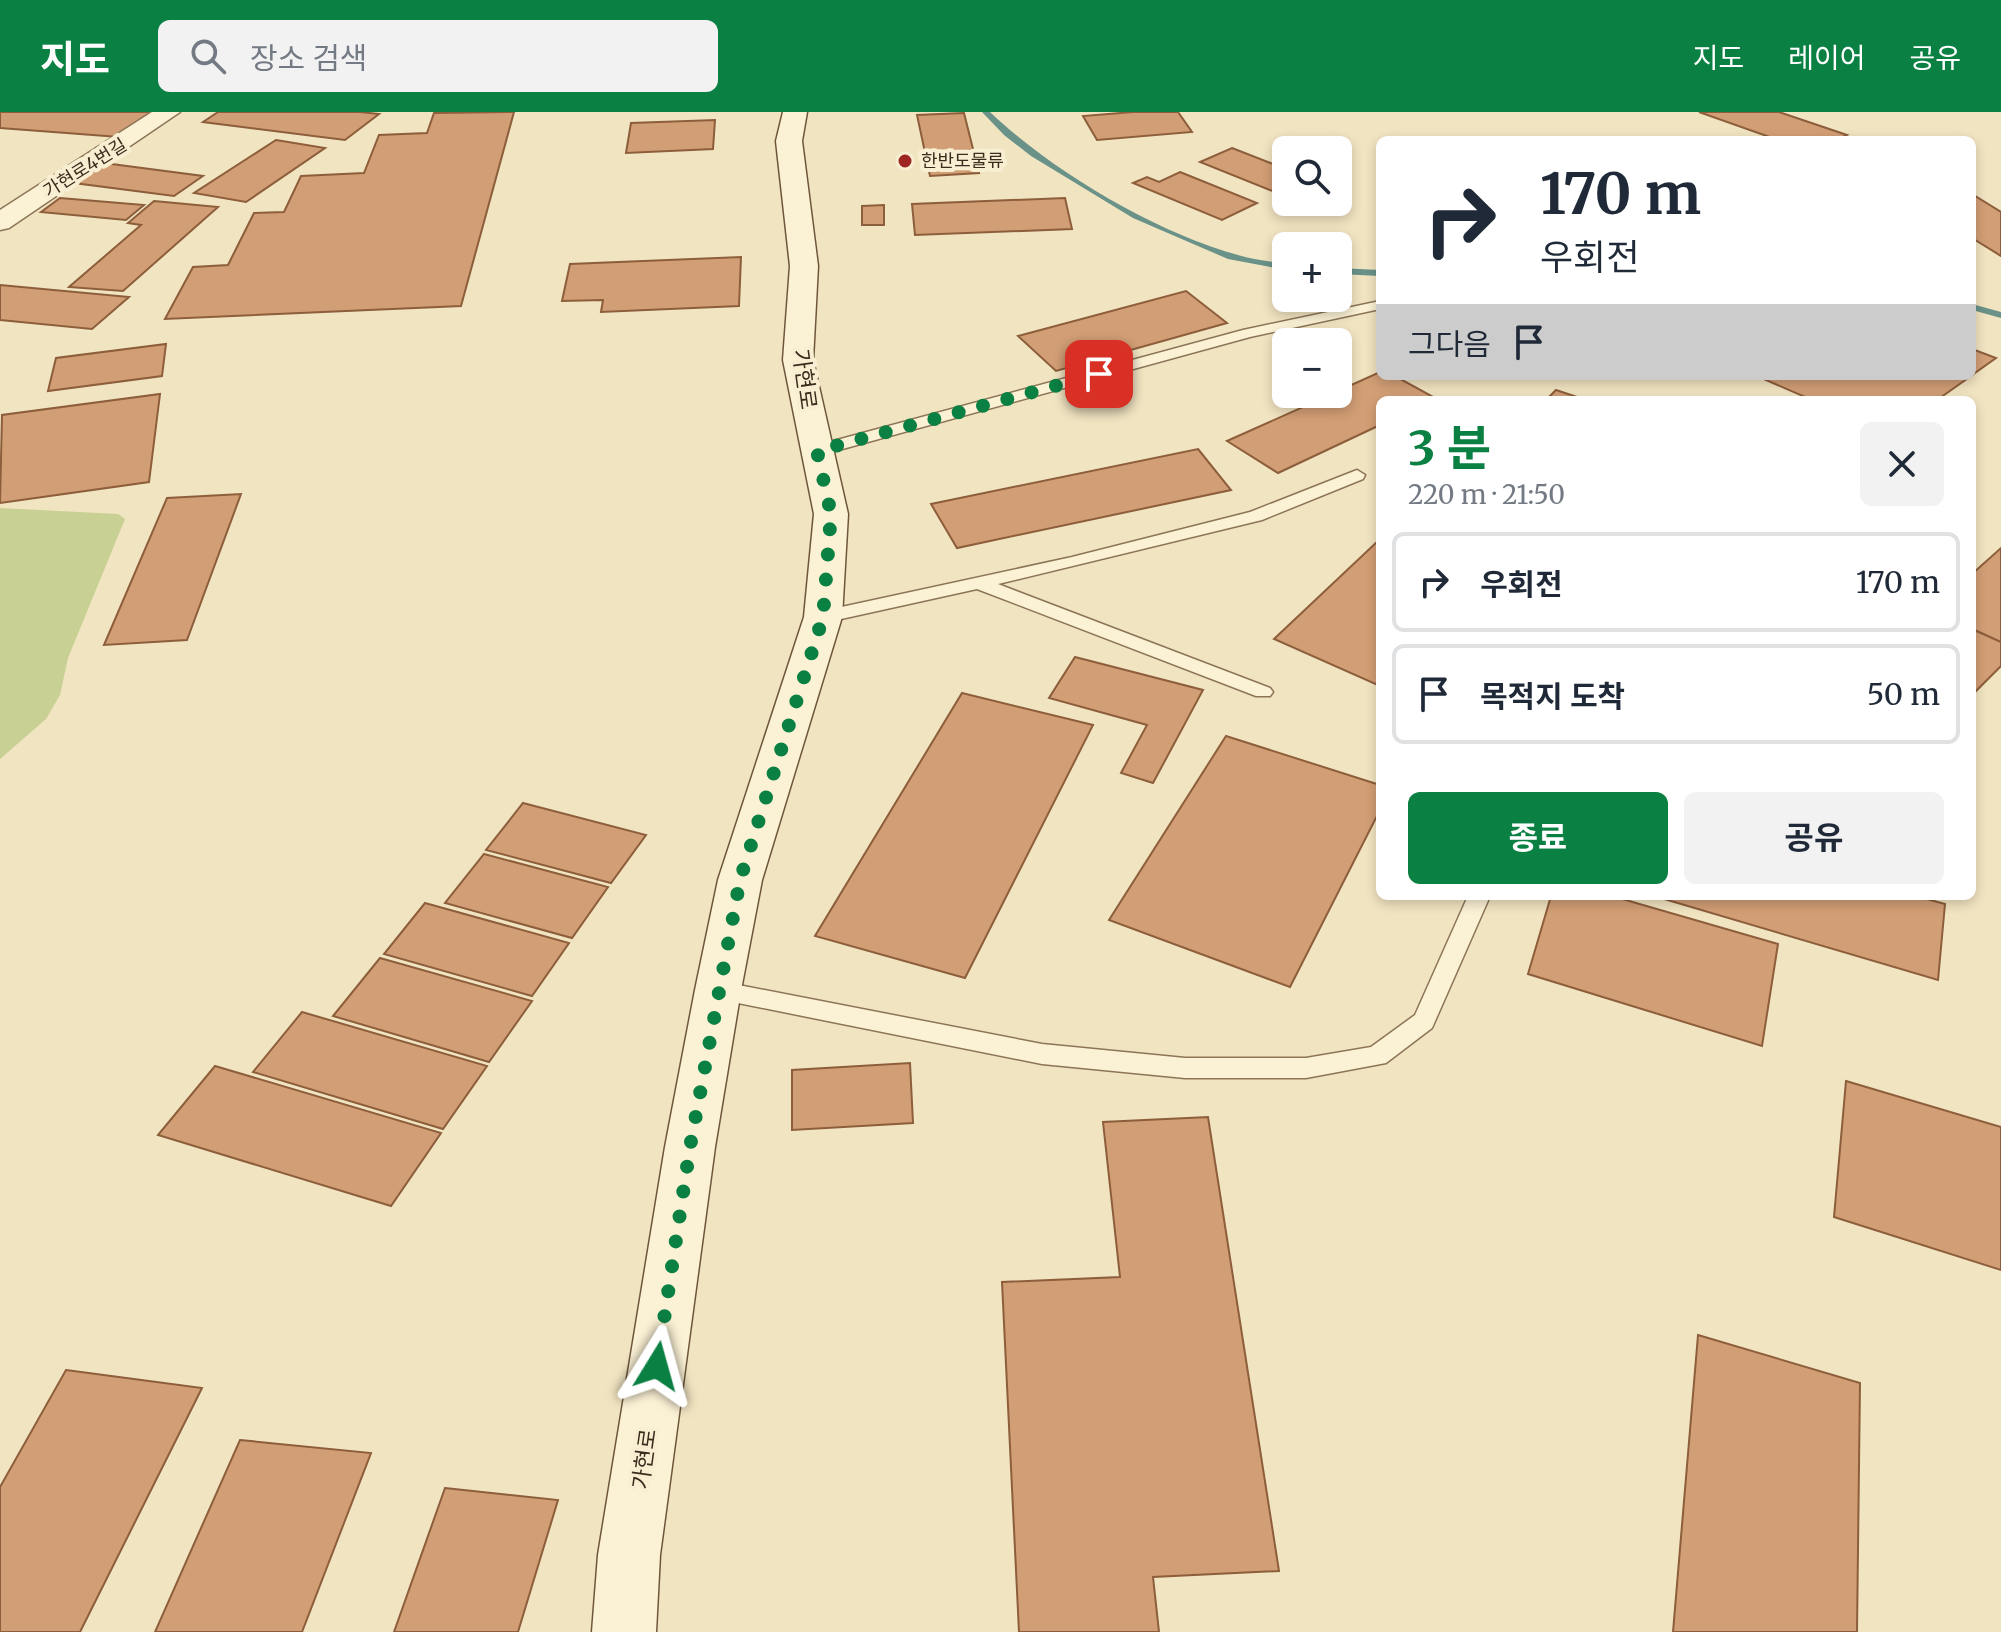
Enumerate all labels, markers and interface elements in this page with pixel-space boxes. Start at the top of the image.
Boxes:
search box [158,20,718,92]
icon: search [186,34,230,78]
text: 지도 [40,36,110,83]
text: 장소 검색 [250,39,367,77]
text: 지도 [1693,40,1744,76]
text: 레이어 [1788,40,1865,76]
text: 공유 [1909,40,1961,76]
street label: 가현로4번길 [39,133,131,202]
map controls [1272,136,1352,408]
button: search [1272,136,1352,216]
place label: 한반도물류 [921,149,1004,172]
marker: 한반도물류 [896,152,914,170]
text: 170 m [1540,159,1701,229]
icon: right [1408,168,1512,272]
button: + [1272,232,1352,312]
text: 우회전 [1540,235,1639,280]
icon: arrive [1507,320,1551,364]
text: 그다음 [1408,325,1491,363]
button: − [1272,328,1352,408]
pin [1065,340,1133,408]
street label: 가현로 [787,347,823,411]
icon: arrive [1077,352,1121,396]
text: 3 분 [1408,418,1491,478]
button: close [1860,422,1944,506]
text: 220 m · 21:50 [1408,478,1565,511]
icon: right [1412,560,1456,604]
text: 170 m [1856,563,1940,601]
text: 우회전 [1480,565,1563,603]
icon: arrive [1412,672,1456,716]
text: 50 m [1867,675,1940,713]
text: 목적지 도착 [1480,677,1625,715]
button: 종료 [1408,792,1668,884]
button: 공유 [1684,792,1944,884]
position arrow [615,1324,699,1408]
street label: 가현로 [626,1427,662,1491]

